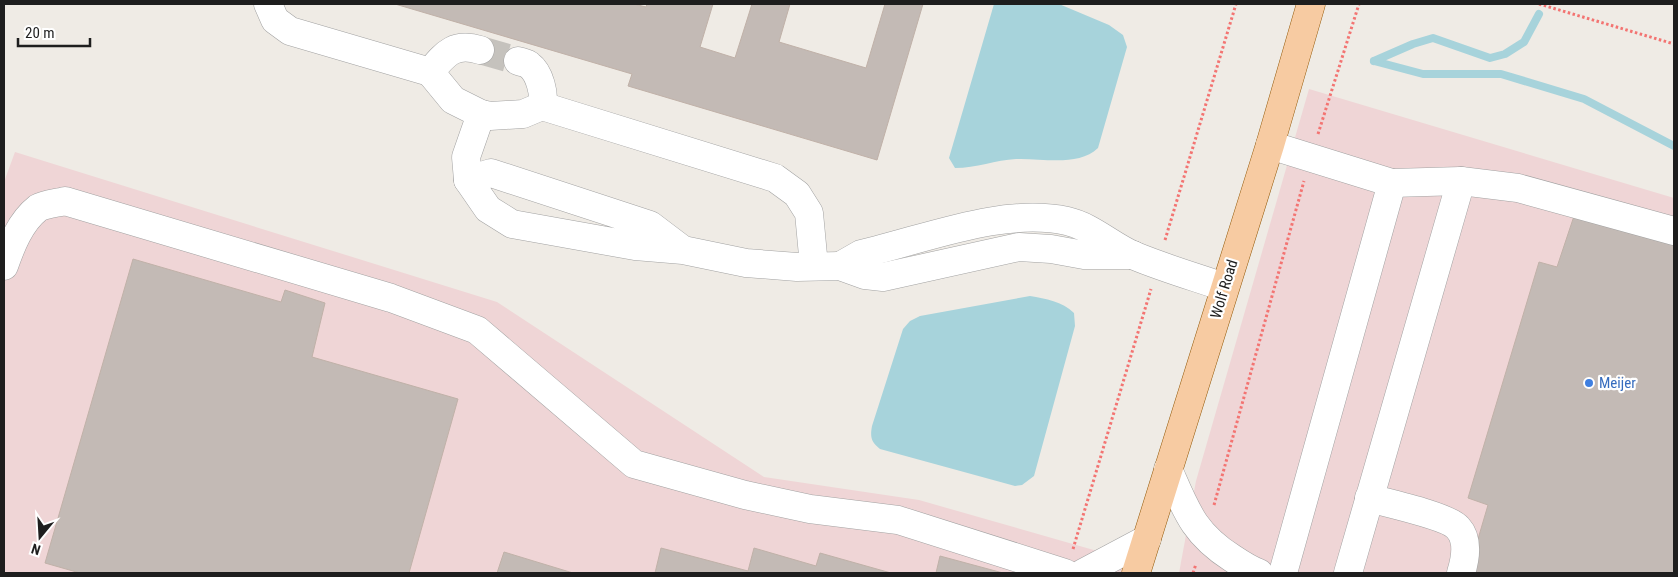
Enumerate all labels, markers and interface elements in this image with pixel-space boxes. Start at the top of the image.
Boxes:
scale bar [18,15,90,47]
text: 20 m [25,24,55,42]
street label: Wolf Road [1207,257,1241,321]
place label: Meijer [1599,374,1636,392]
marker: Meijer [1583,377,1595,389]
north arrow [15,512,65,562]
text: N [29,540,43,558]

